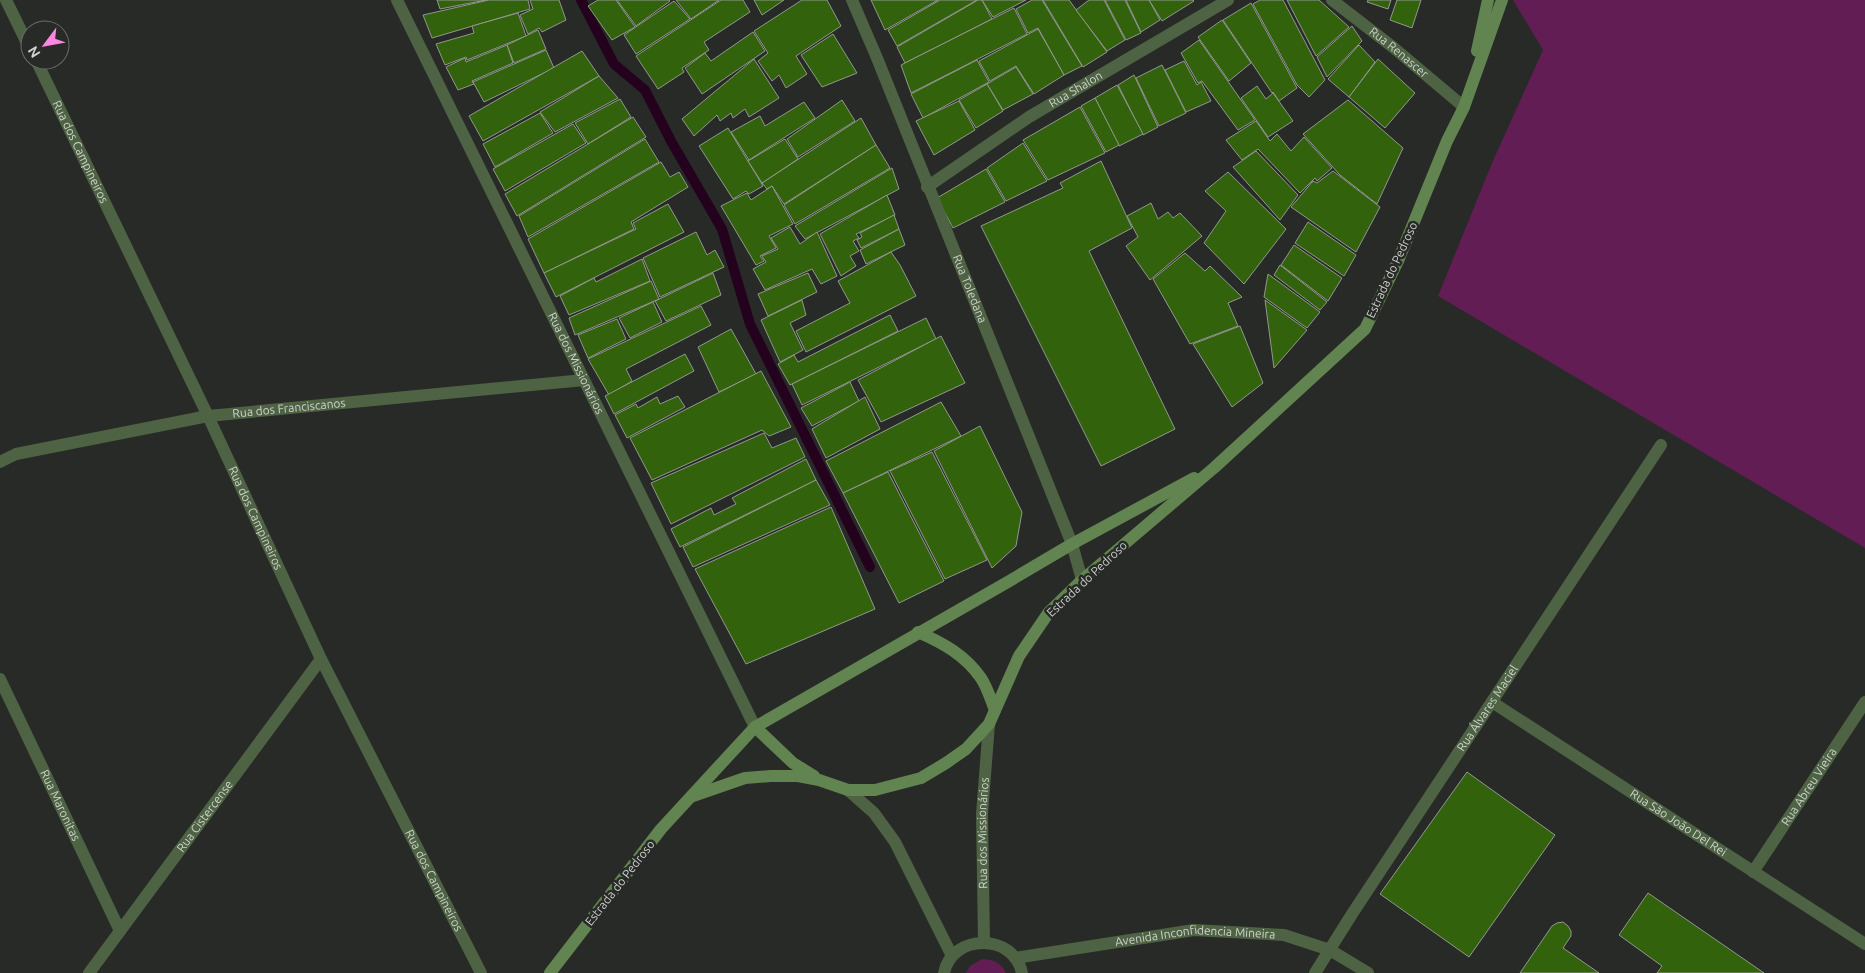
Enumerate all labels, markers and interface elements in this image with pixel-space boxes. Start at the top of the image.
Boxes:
north arrow [20,20,70,70]
street label: Rua Renascer [1367,24,1432,80]
text: N [24,43,44,61]
street label: Rua Shalon [1047,68,1105,110]
street label: Rua dos Campineiros [51,98,111,205]
street label: Estrada do Pedroso [1364,220,1420,320]
street label: Rua Toledana [951,253,990,325]
street label: Rua dos Missionários [546,310,607,416]
street label: Rua dos Franciscanos [232,396,346,420]
street label: Rua dos Campineiros [226,464,286,572]
street label: Estrada do Pedroso [1044,538,1129,619]
street label: Rua Álvares Maciel [1454,663,1520,753]
street label: Rua Abreu Vieira [1778,745,1839,828]
street label: Rua Maronitas [38,767,83,843]
street label: Rua dos Missionários [975,777,991,889]
street label: Rua Cistercense [174,778,235,854]
street label: Rua São João Del Rei [1628,786,1729,859]
street label: Rua dos Campineiros [403,827,466,933]
street label: Estrada do Pedroso [582,838,657,928]
street label: Avenida Inconfidencia Mineira [1114,923,1276,948]

